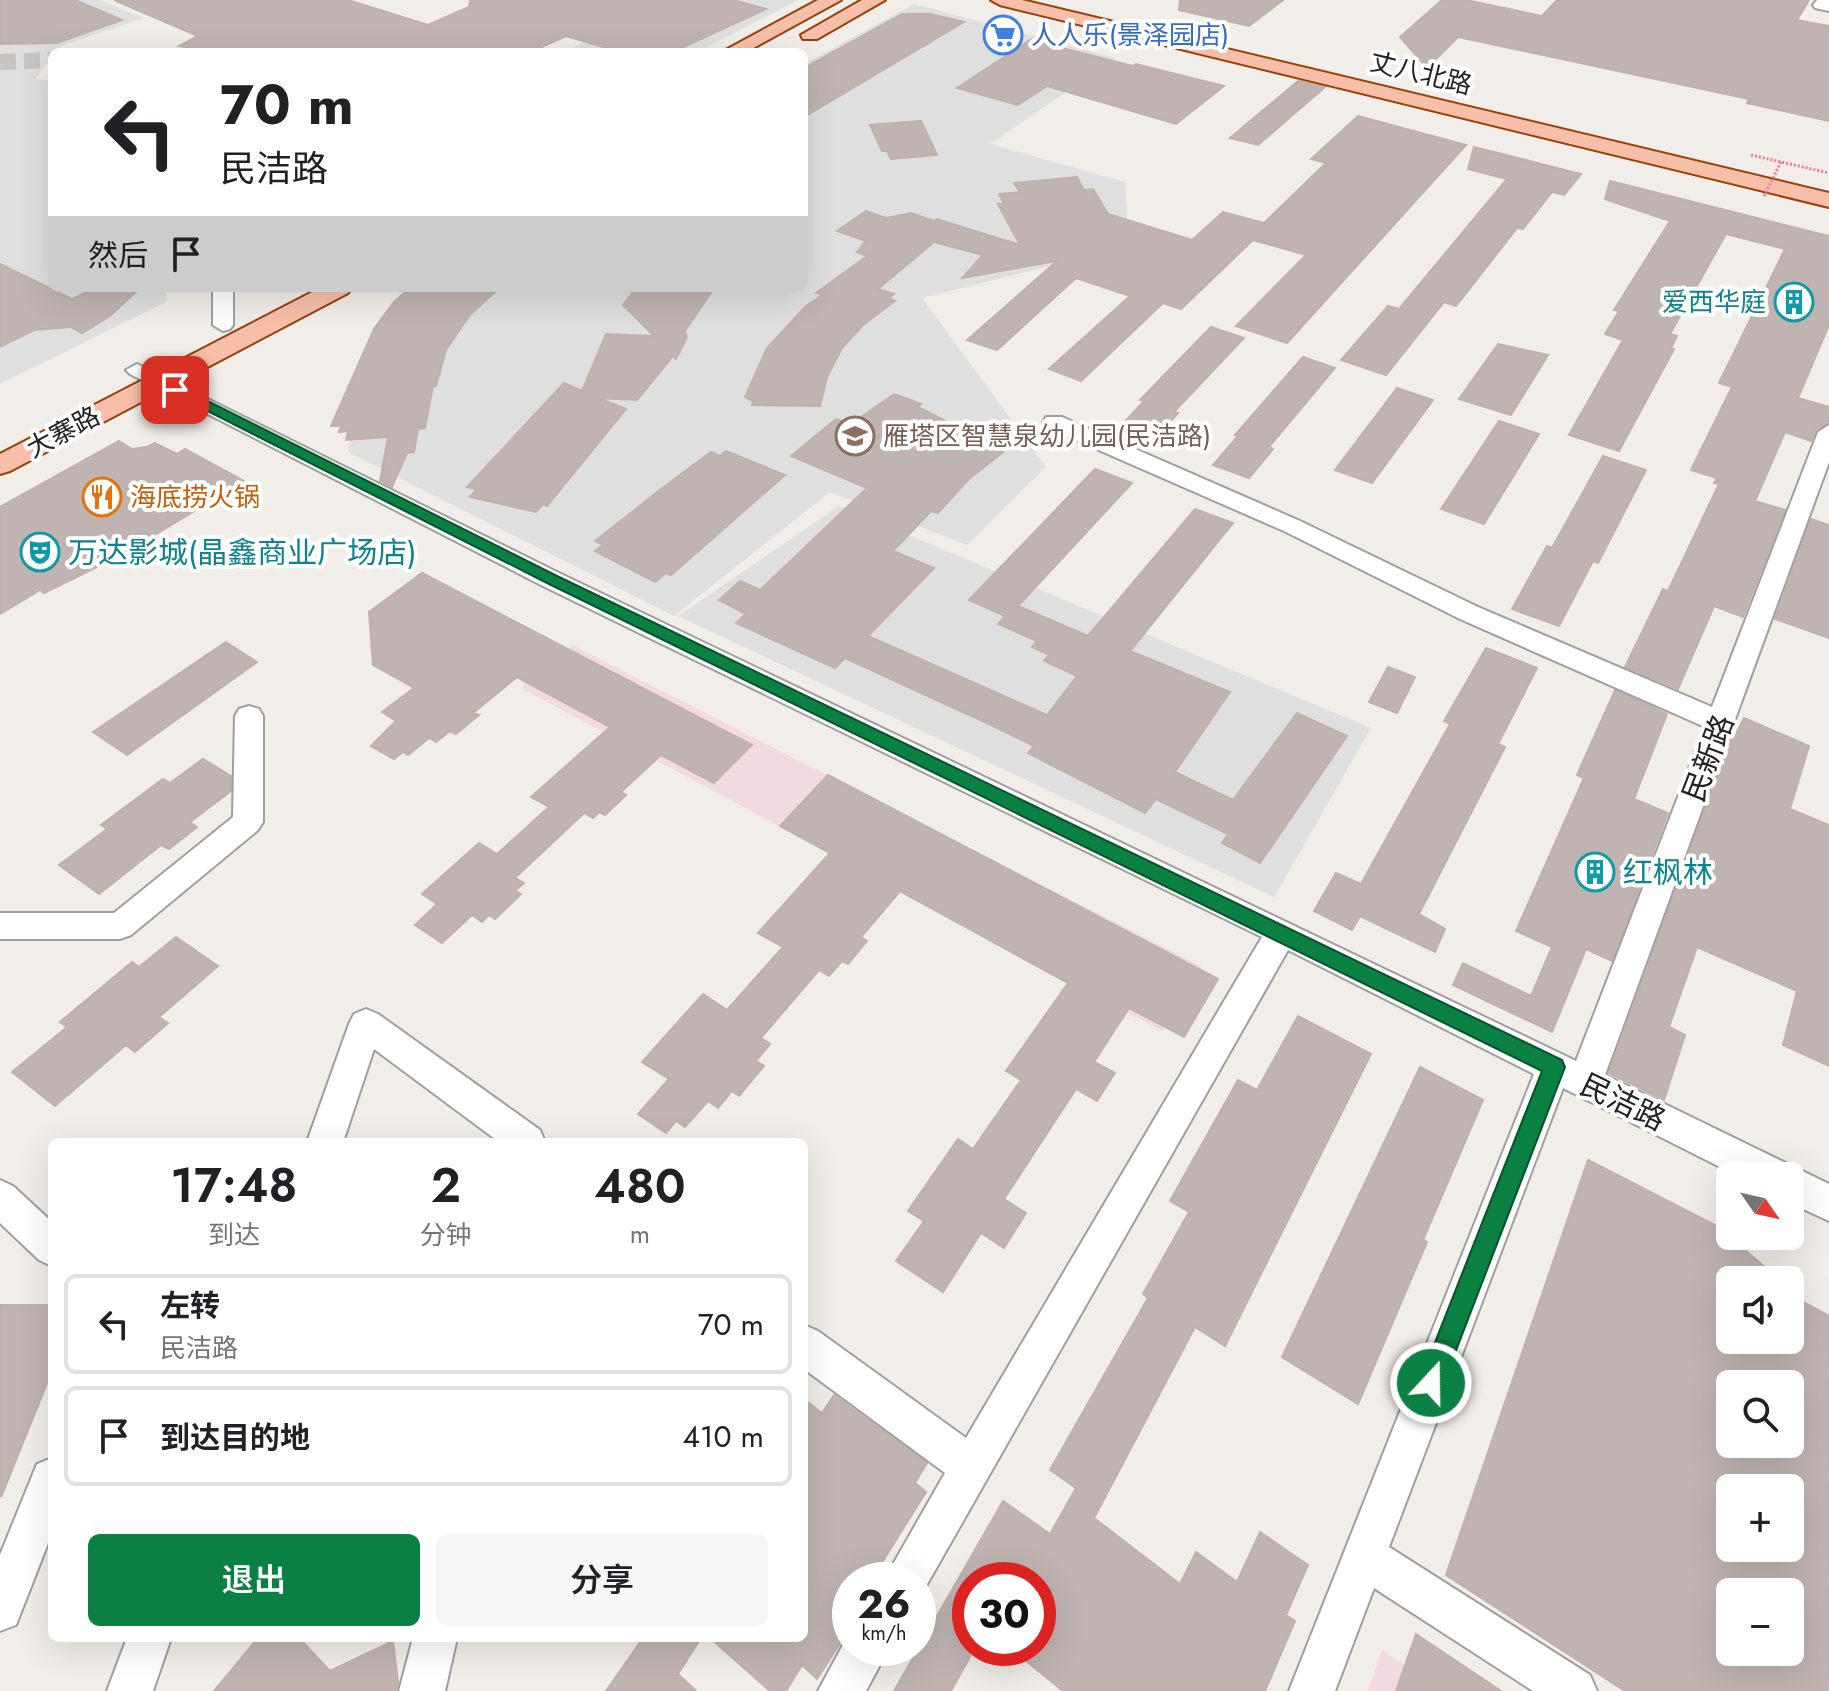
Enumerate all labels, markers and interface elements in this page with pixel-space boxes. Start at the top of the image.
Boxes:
supermarket icon: 人人乐(景泽园店) [982,14,1024,56]
place label: 人人乐(景泽园店) [1031,16,1229,54]
street label: 丈八北路 [1366,42,1476,104]
text: 70 m [220,64,354,145]
icon: left [88,80,192,184]
text: 民洁路 [220,142,328,194]
icon: arrive [164,232,208,276]
text: 然后 [88,234,148,277]
building icon: 爱西华庭 [1773,281,1815,323]
place label: 爱西华庭 [1662,283,1766,321]
pin [141,356,209,424]
icon: arrive [153,368,197,412]
street label: 大寨路 [20,397,106,467]
school or university icon: 雁塔区智慧泉幼儿园(民洁路) [834,415,876,457]
place label: 雁塔区智慧泉幼儿园(民洁路) [883,417,1211,455]
restaurant icon: 海底捞火锅 [81,476,123,518]
place label: 海底捞火锅 [130,478,260,516]
theatre icon: 万达影城(晶鑫商业广场店) [19,531,61,573]
place label: 万达影城(晶鑫商业广场店) [68,531,417,574]
street label: 民新路 [1672,708,1744,808]
building icon: 红枫林 [1574,851,1616,893]
place label: 红枫林 [1623,851,1713,894]
street label: 民洁路 [1573,1063,1673,1141]
text: 17:48 [170,1151,297,1220]
text: 2 [431,1151,461,1220]
text: 480 [594,1152,686,1221]
north arrow [1716,1162,1804,1250]
map controls [1716,1162,1804,1666]
text: m [630,1215,650,1253]
text: 到达 [208,1216,260,1254]
text: 分钟 [420,1216,472,1254]
button: sound [1716,1266,1804,1354]
text: 左转 [160,1284,220,1327]
icon: left [92,1302,136,1346]
text: 70 m [698,1303,764,1346]
text: 民洁路 [160,1329,238,1367]
position arrow [1389,1341,1473,1425]
button: search [1716,1370,1804,1458]
icon: arrive [92,1414,136,1458]
text: 410 m [683,1415,764,1458]
text: 到达目的地 [160,1416,310,1459]
button: + [1716,1474,1804,1562]
button: 退出 [88,1534,420,1626]
button: 分享 [436,1534,768,1626]
speed limit sign: 30 [952,1562,1056,1666]
text: 26 [858,1575,911,1633]
button: − [1716,1578,1804,1666]
text: km/h [861,1619,907,1648]

